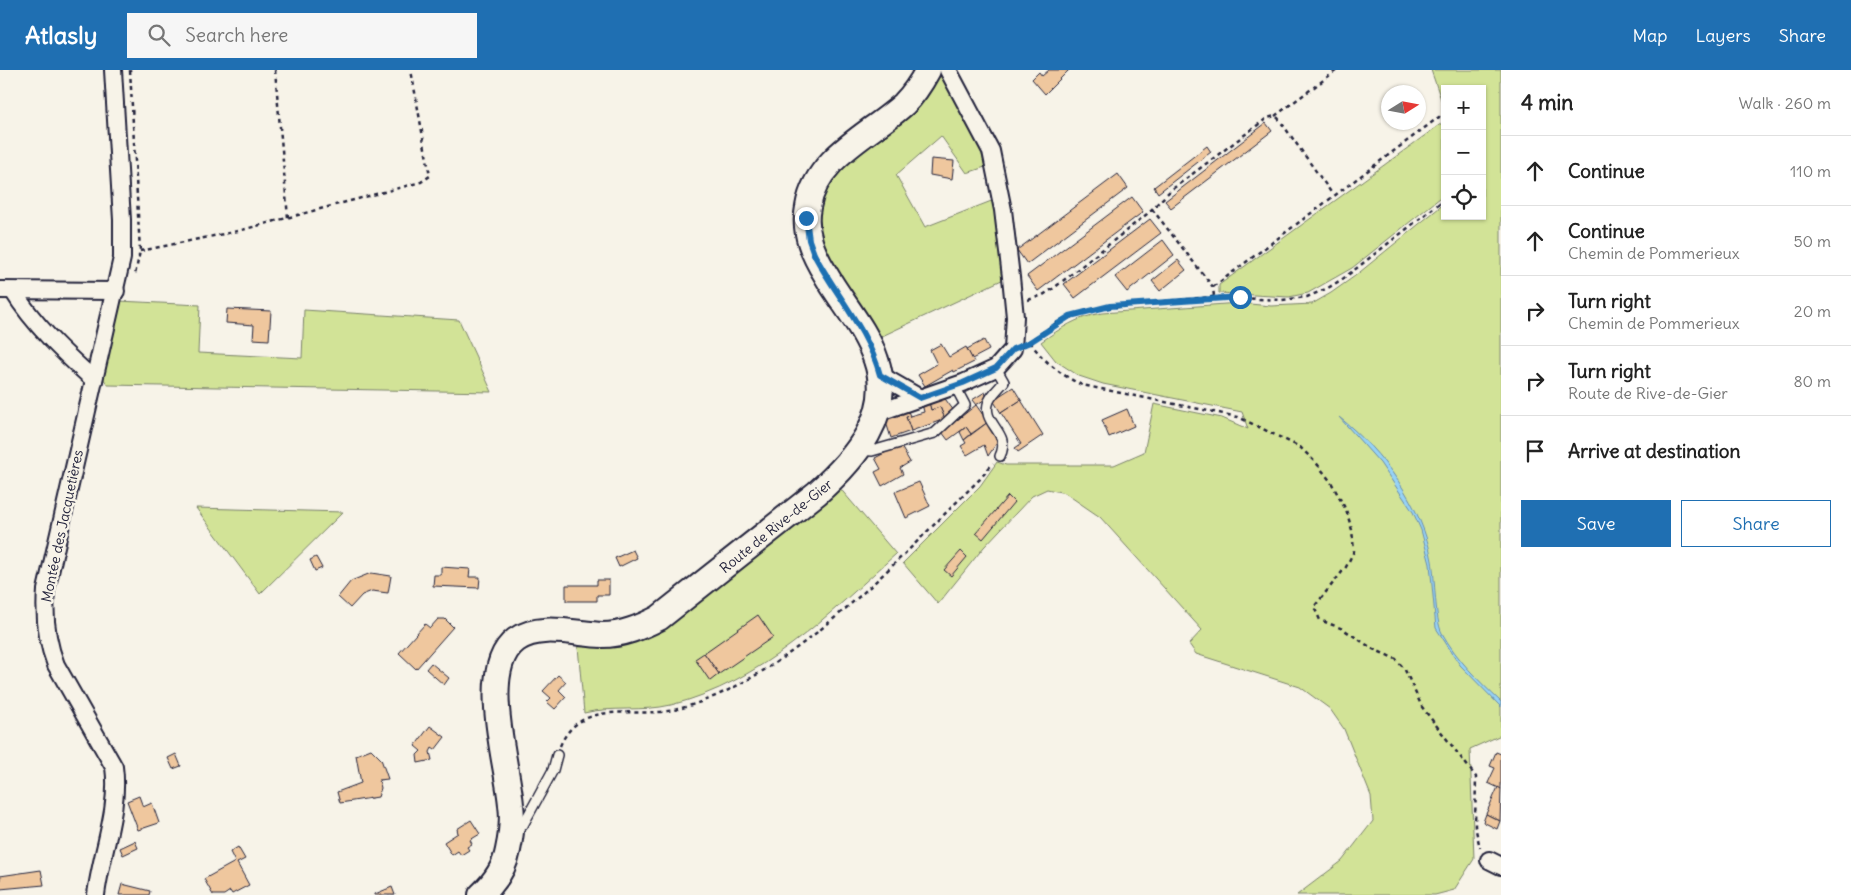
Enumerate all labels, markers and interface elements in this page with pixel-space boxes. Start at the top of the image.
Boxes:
search box [127,13,477,58]
text: Atlasly [25,20,97,50]
icon: search [145,21,173,49]
text: Search here [185,23,288,47]
text: Map [1632,24,1667,47]
text: Layers [1695,24,1751,47]
text: Share [1779,24,1826,47]
north arrow [1381,85,1426,130]
map controls [1441,85,1486,220]
button: + [1441,85,1486,130]
text: 4 min [1521,89,1573,116]
text: Walk · 260 m [1739,93,1831,113]
button: − [1441,130,1486,175]
icon: ahead [1521,157,1549,185]
text: Continue [1568,159,1645,183]
text: 110 m [1790,161,1831,181]
button: locate [1441,175,1486,220]
route end [795,207,818,230]
text: Continue [1568,219,1645,243]
icon: ahead [1521,227,1549,255]
text: 50 m [1793,231,1831,251]
text: Chemin de Pommerieux [1568,243,1740,263]
route start [1229,286,1252,309]
text: Turn right [1568,289,1651,313]
icon: right [1521,297,1549,325]
text: 20 m [1794,301,1831,321]
text: Chemin de Pommerieux [1568,313,1740,333]
text: Turn right [1568,359,1651,383]
icon: right [1521,367,1549,395]
text: 80 m [1793,371,1831,391]
text: Route de Rive-de-Gier [1568,383,1728,403]
icon: arrive [1521,437,1549,465]
text: Arrive at destination [1568,439,1741,463]
street label: Montée des Jacquetières [37,448,87,604]
street label: Route de Rive-de-Gier [716,475,836,577]
button: Save [1521,500,1671,547]
button: Share [1681,500,1831,547]

